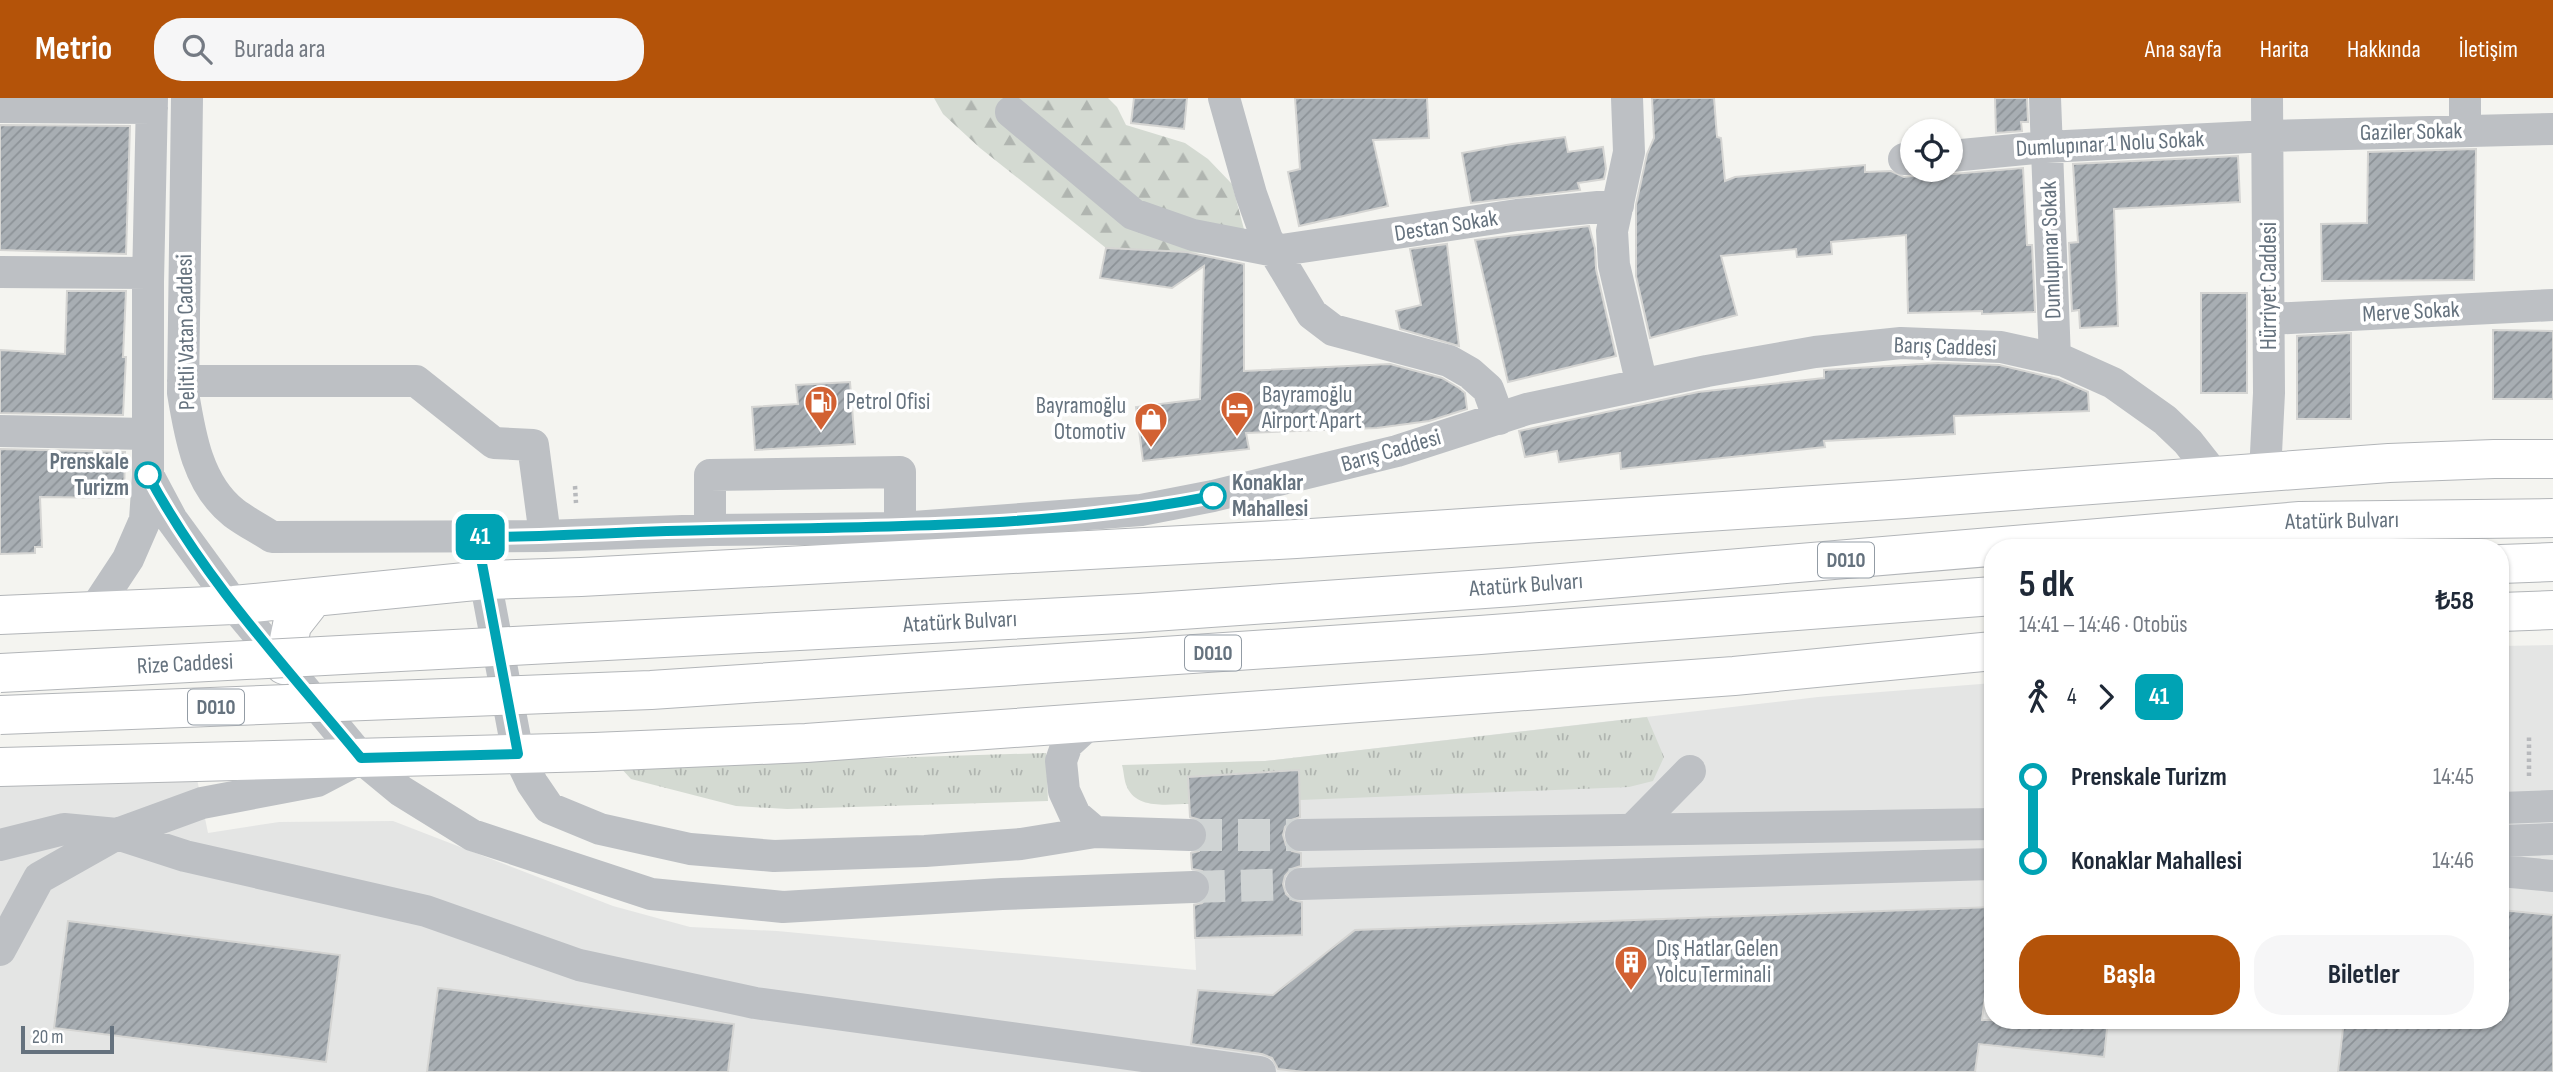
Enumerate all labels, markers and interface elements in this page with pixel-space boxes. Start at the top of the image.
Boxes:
search box [154,18,644,81]
text: Metrio [35,29,112,69]
icon: search [178,30,216,68]
text: Burada ara [234,34,326,65]
text: Ana sayfa [2145,35,2222,64]
text: Harita [2260,35,2309,64]
text: Hakkında [2347,35,2421,64]
text: İletişim [2459,35,2518,64]
street label: Gaziler Sokak [2360,117,2463,147]
map controls [1900,119,1963,182]
button: locate [1900,119,1963,182]
street label: Dumlupınar 1 Nolu Sokak [2015,125,2205,163]
street label: Dumlupınar Sokak [2035,180,2067,320]
street label: Destan Sokak [1392,204,1500,248]
street label: Hürriyet Caddesi [2255,222,2283,350]
street label: Pelitli Vatan Caddesi [171,254,201,410]
street label: Merve Sokak [2362,295,2460,329]
street label: Barış Caddesi [1893,331,1997,363]
place label: Bayramoğlu Airport Apart [1261,381,1362,435]
fuel station icon: Petrol Ofisi [802,383,840,432]
place label: Petrol Ofisi [846,388,930,416]
hotel icon: Bayramoğlu Airport Apart [1218,389,1256,438]
place label: Bayramoğlu Otomotiv [1036,392,1126,446]
shop icon: Bayramoğlu Otomotiv [1132,400,1170,449]
street label: Barış Caddesi [1338,423,1444,479]
place label: Prenskale Turizm [49,448,129,502]
marker: Prenskale Turizm [135,462,161,488]
place label: Konaklar Mahallesi [1232,469,1308,523]
marker: Konaklar Mahallesi [1200,483,1226,509]
street label: Atatürk Bulvarı [2284,506,2399,536]
line badge: 41 [448,514,512,560]
text: 41 [470,522,490,551]
road number: D010 [1818,542,1874,578]
text: 5 dk [2019,562,2074,607]
street label: Atatürk Bulvarı [1467,567,1584,603]
text: ₺58 [2435,586,2474,617]
street label: Atatürk Bulvarı [901,605,1018,639]
text: 14:41 – 14:46 · Otobüs [2019,611,2188,639]
road number: D010 [1185,636,1241,670]
street label: Rize Caddesi [136,647,234,681]
icon: walk [2019,678,2057,716]
icon: forward [2087,678,2125,716]
text: 41 [2149,682,2169,711]
text: 4 [2067,683,2077,711]
road number: D010 [188,690,244,724]
text: Prenskale Turizm [2071,762,2227,793]
text: 14:45 [2433,763,2474,791]
text: Konaklar Mahallesi [2071,846,2242,877]
text: 14:46 [2432,847,2474,875]
place label: Dış Hatlar Gelen Yolcu Terminali [1656,935,1779,989]
button: Başla [2019,935,2240,1015]
button: Biletler [2254,935,2474,1015]
building icon: Dış Hatlar Gelen Yolcu Terminali [1612,943,1650,992]
scale bar [21,1023,114,1055]
text: 20 m [32,1026,64,1049]

